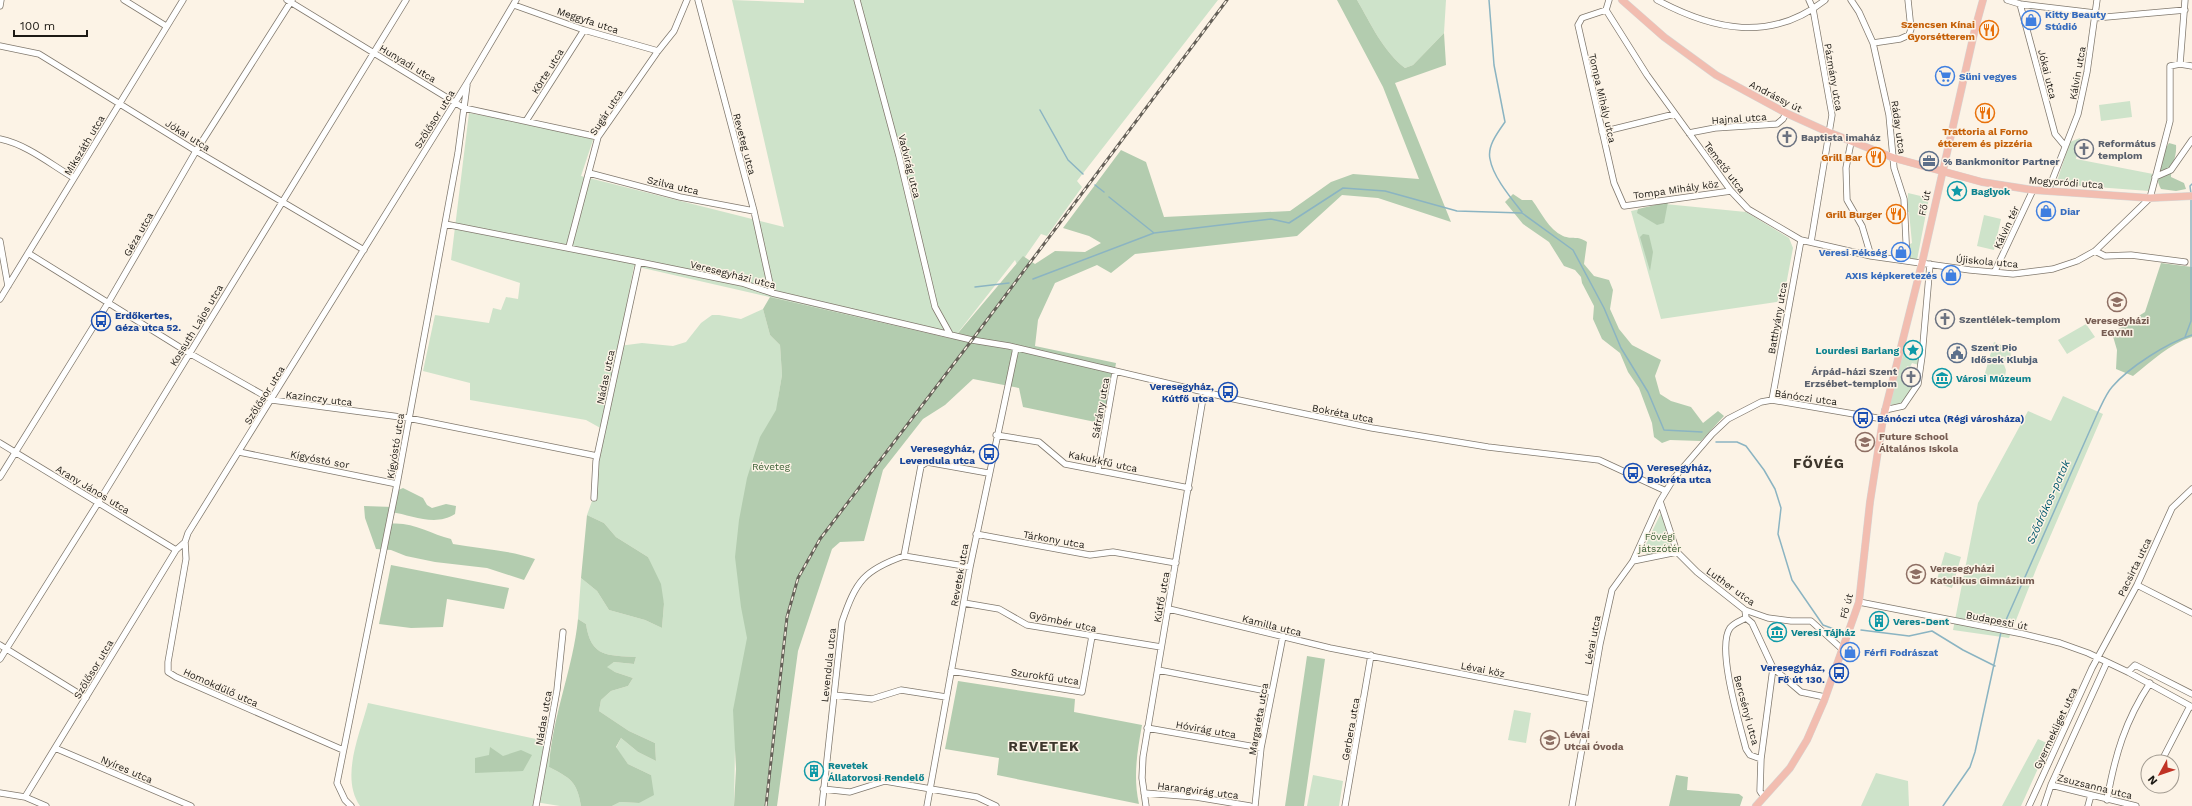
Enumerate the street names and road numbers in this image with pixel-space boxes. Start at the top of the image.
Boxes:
street label: Meggyfa utca [556,5,620,36]
street label: Hunyadi utca [377,42,438,85]
street label: Pázmány utca [1822,43,1845,112]
street label: Kálvin utca [2067,45,2088,101]
street label: Körte utca [529,46,566,96]
street label: Jókai utca [2036,48,2059,100]
street label: Tompa Mihály utca [1587,52,1618,144]
street label: Andrássy út [1748,78,1805,115]
street label: Sugár utca [588,87,625,137]
street label: Szőlősor utca [412,88,457,151]
street label: Ráday utca [1889,100,1908,155]
street label: Hajnal utca [1711,111,1767,126]
street label: Reveteg utca [731,112,758,176]
street label: Mikszáth utca [62,113,107,177]
street label: Jókai utca [163,117,212,154]
street label: Vadvirág utca [896,133,923,200]
street label: Temető utca [1702,140,1748,195]
street label: Szilva utca [646,174,700,197]
street label: Mogyoródi utca [2028,174,2104,191]
street label: Tompa Mihály köz [1632,178,1720,201]
street label: Fő út [1916,189,1933,217]
street label: Kálvin tér [1992,204,2021,250]
street label: Géza utca [121,210,156,258]
street label: Újiskola utca [1955,253,2019,270]
street label: Veresegyházi utca [689,259,777,291]
street label: Batthyány utca [1766,281,1789,355]
street label: Kossuth Lajos utca [168,282,225,368]
street label: Nádas utca [594,349,617,405]
street label: Szőlősor utca [242,364,287,427]
street label: Sáfrány utca [1090,377,1111,439]
street label: Bánóczi utca [1774,388,1838,407]
street label: Kazinczy utca [285,389,353,408]
street label: Bokréta utca [1311,402,1375,425]
street label: Kígyóstó utca [385,412,406,480]
street label: Kígyóstó sor [289,448,350,471]
street label: Kakukkfű utca [1067,449,1139,474]
street label: Arany János utca [54,463,132,516]
street label: Tárkony utca [1022,529,1086,550]
street label: Pacsirta utca [2116,536,2154,598]
street label: Revetek utca [949,543,970,607]
street label: Luther utca [1704,565,1757,608]
street label: Kútfő utca [1152,571,1171,623]
street label: Fő út [1838,592,1855,620]
street label: Gyömbér utca [1028,609,1098,634]
street label: Budapesti út [1965,609,2029,632]
street label: Kamilla utca [1241,613,1303,638]
street label: Lévai utca [1582,614,1603,666]
street label: Levendula utca [819,627,838,703]
street label: Szőlősor utca [72,637,116,701]
street label: Lévai köz [1460,660,1506,679]
street label: Homokdűlő utca [182,666,260,709]
street label: Szurokfű utca [1010,666,1080,687]
street label: Bercsényi utca [1732,674,1761,747]
street label: Margaréta utca [1247,682,1270,756]
street label: Gyermekliget utca [2032,685,2079,771]
street label: Nádas utca [533,690,554,746]
street label: Gerbera utca [1340,697,1361,761]
street label: Hóvirág utca [1175,719,1237,740]
street label: Nyíres utca [99,754,155,785]
street label: Zsuzsanna utca [2056,772,2134,801]
street label: Harangvirág utca [1157,780,1240,801]

